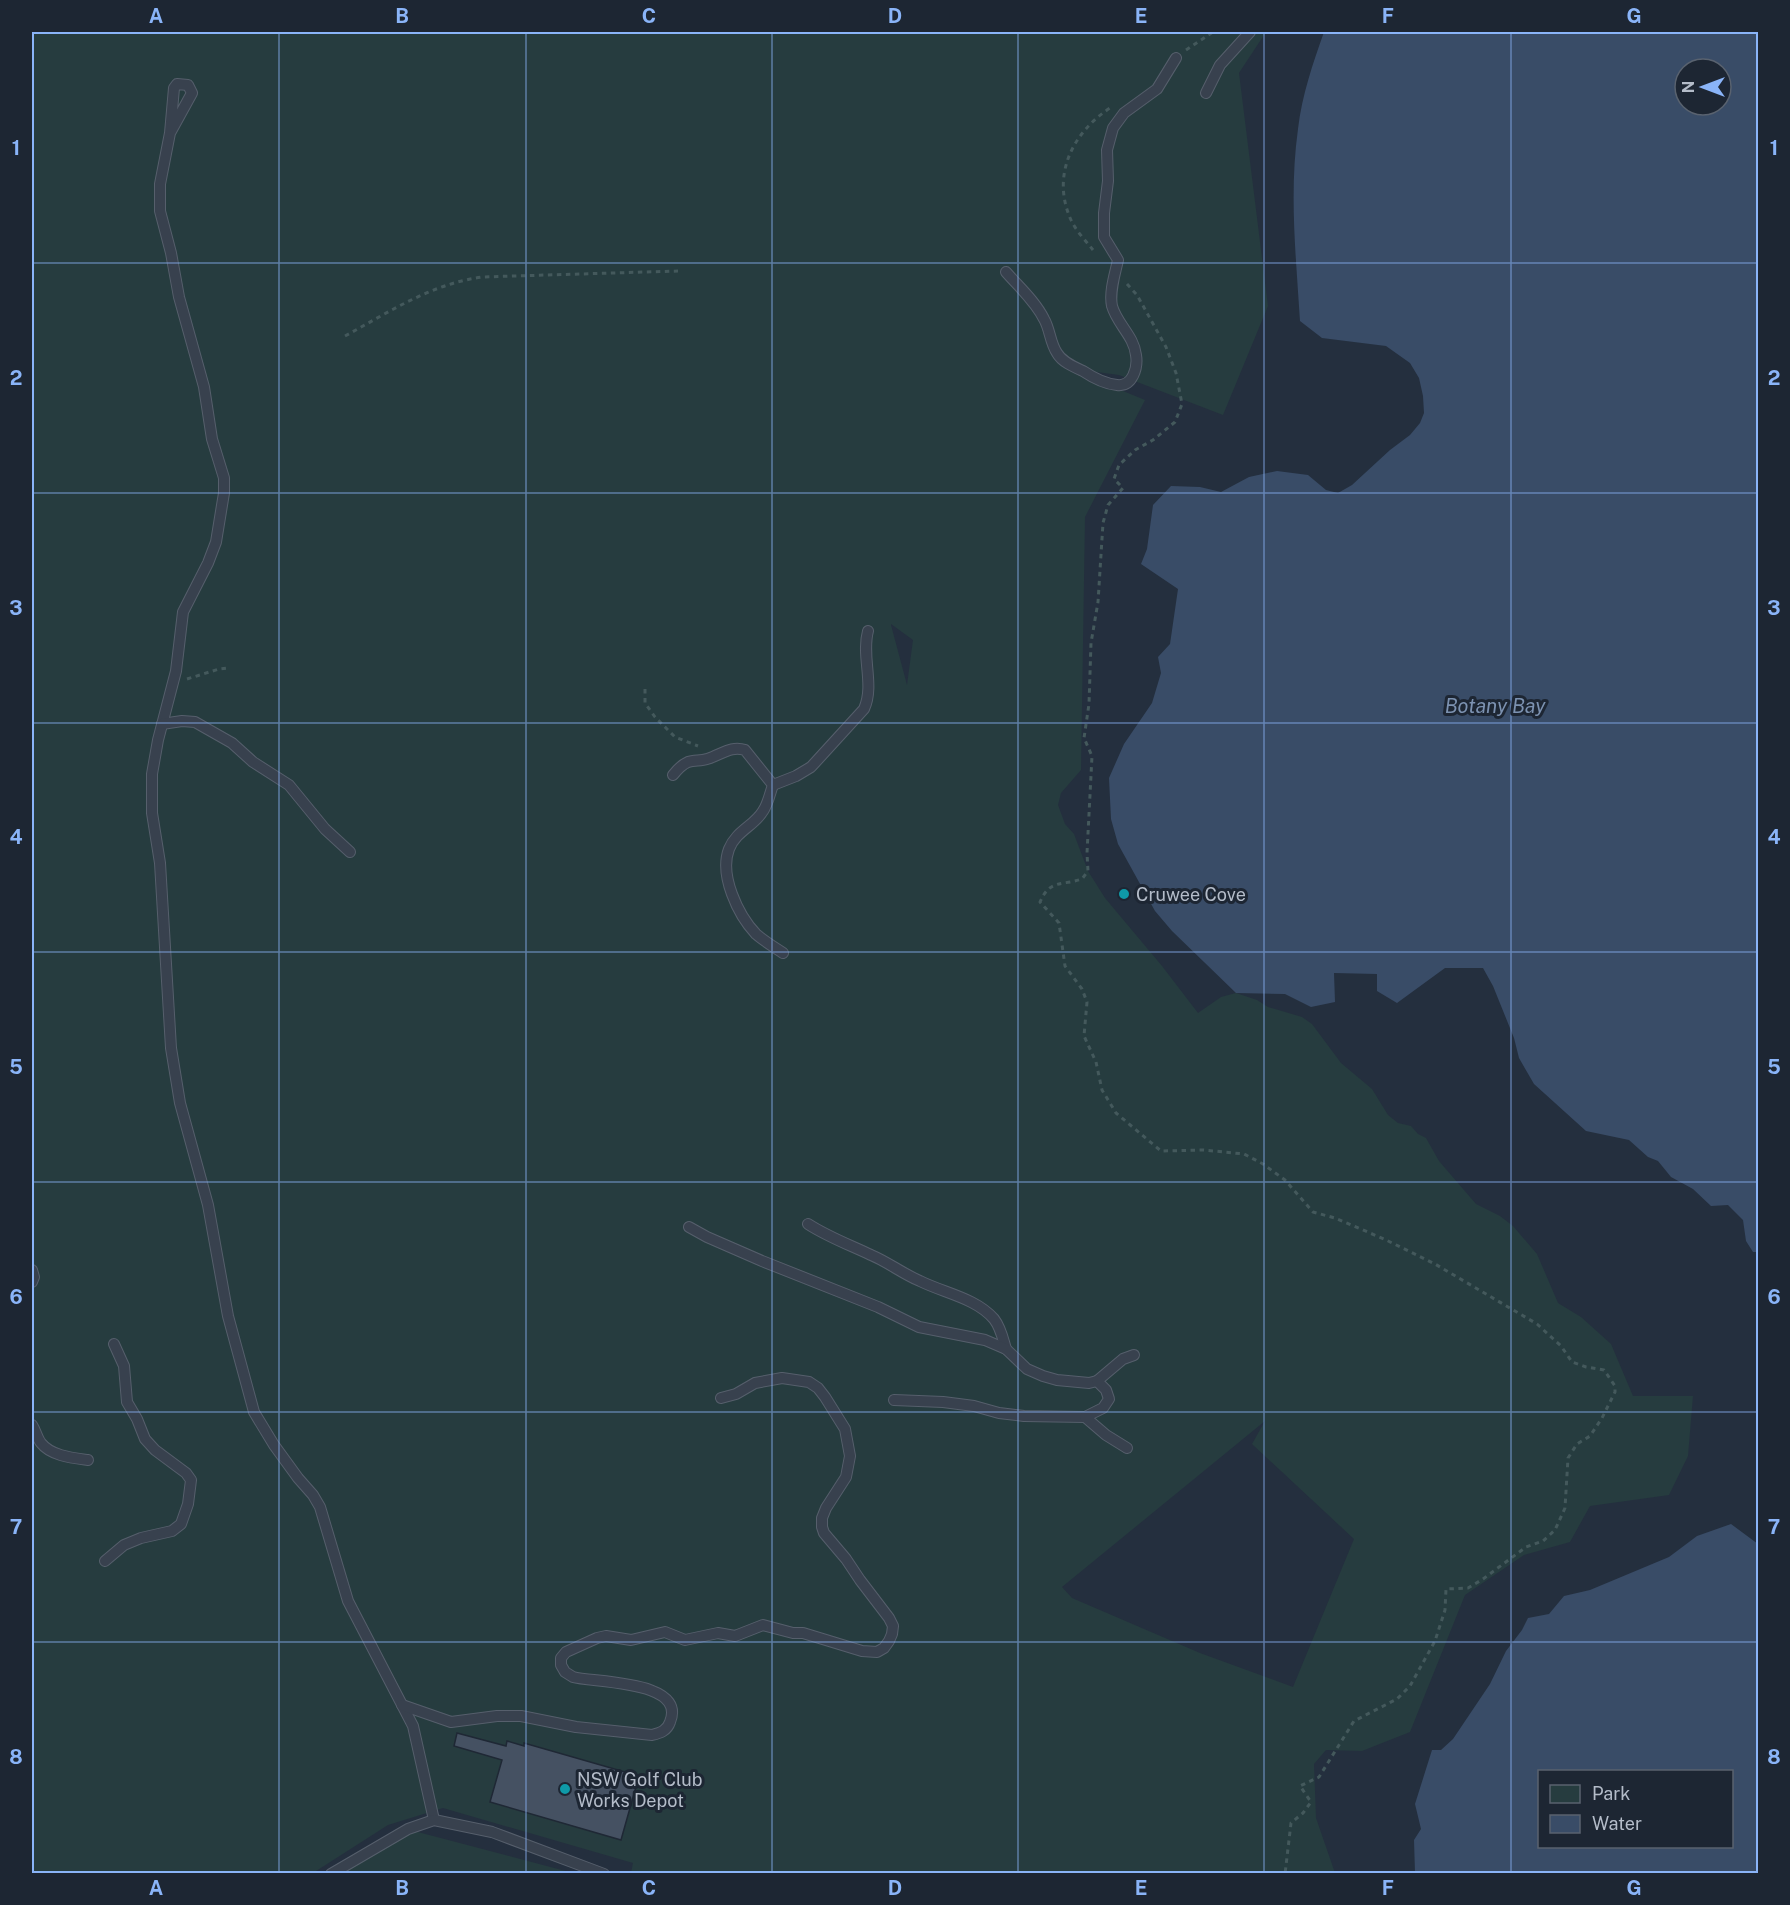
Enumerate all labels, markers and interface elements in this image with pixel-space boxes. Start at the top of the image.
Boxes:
text: A [149,4,163,28]
text: B [395,4,409,28]
text: C [642,4,656,28]
text: D [888,4,902,28]
text: E [1135,4,1147,28]
text: F [1382,4,1394,28]
text: G [1626,4,1642,28]
north arrow [1673,57,1733,117]
text: N [1679,81,1698,93]
text: 1 [12,136,20,160]
text: 1 [1770,136,1778,160]
text: 2 [10,366,22,390]
text: 2 [1768,366,1780,390]
text: 3 [9,596,23,620]
text: 3 [1767,596,1781,620]
water label: Botany Bay [1445,694,1546,718]
text: 4 [9,825,23,849]
text: 4 [1767,825,1781,849]
place label: Cruwee Cove [1136,884,1246,905]
marker: Cruwee Cove [1117,887,1131,901]
text: 5 [9,1055,23,1079]
text: 5 [1767,1055,1781,1079]
text: 6 [9,1285,23,1309]
text: 6 [1767,1285,1781,1309]
text: 7 [10,1515,22,1539]
text: 7 [1768,1515,1780,1539]
text: 8 [9,1745,23,1769]
text: 8 [1767,1745,1781,1769]
place label: NSW Golf Club Works Depot [577,1769,703,1811]
legend [1538,1770,1733,1848]
marker: NSW Golf Club Works Depot [558,1782,572,1796]
text: Park [1592,1783,1630,1804]
text: Water [1592,1813,1642,1834]
text: A [149,1876,163,1900]
text: B [395,1876,409,1900]
text: C [642,1876,656,1900]
text: D [888,1876,902,1900]
text: E [1135,1876,1147,1900]
text: F [1382,1876,1394,1900]
text: G [1626,1876,1642,1900]

